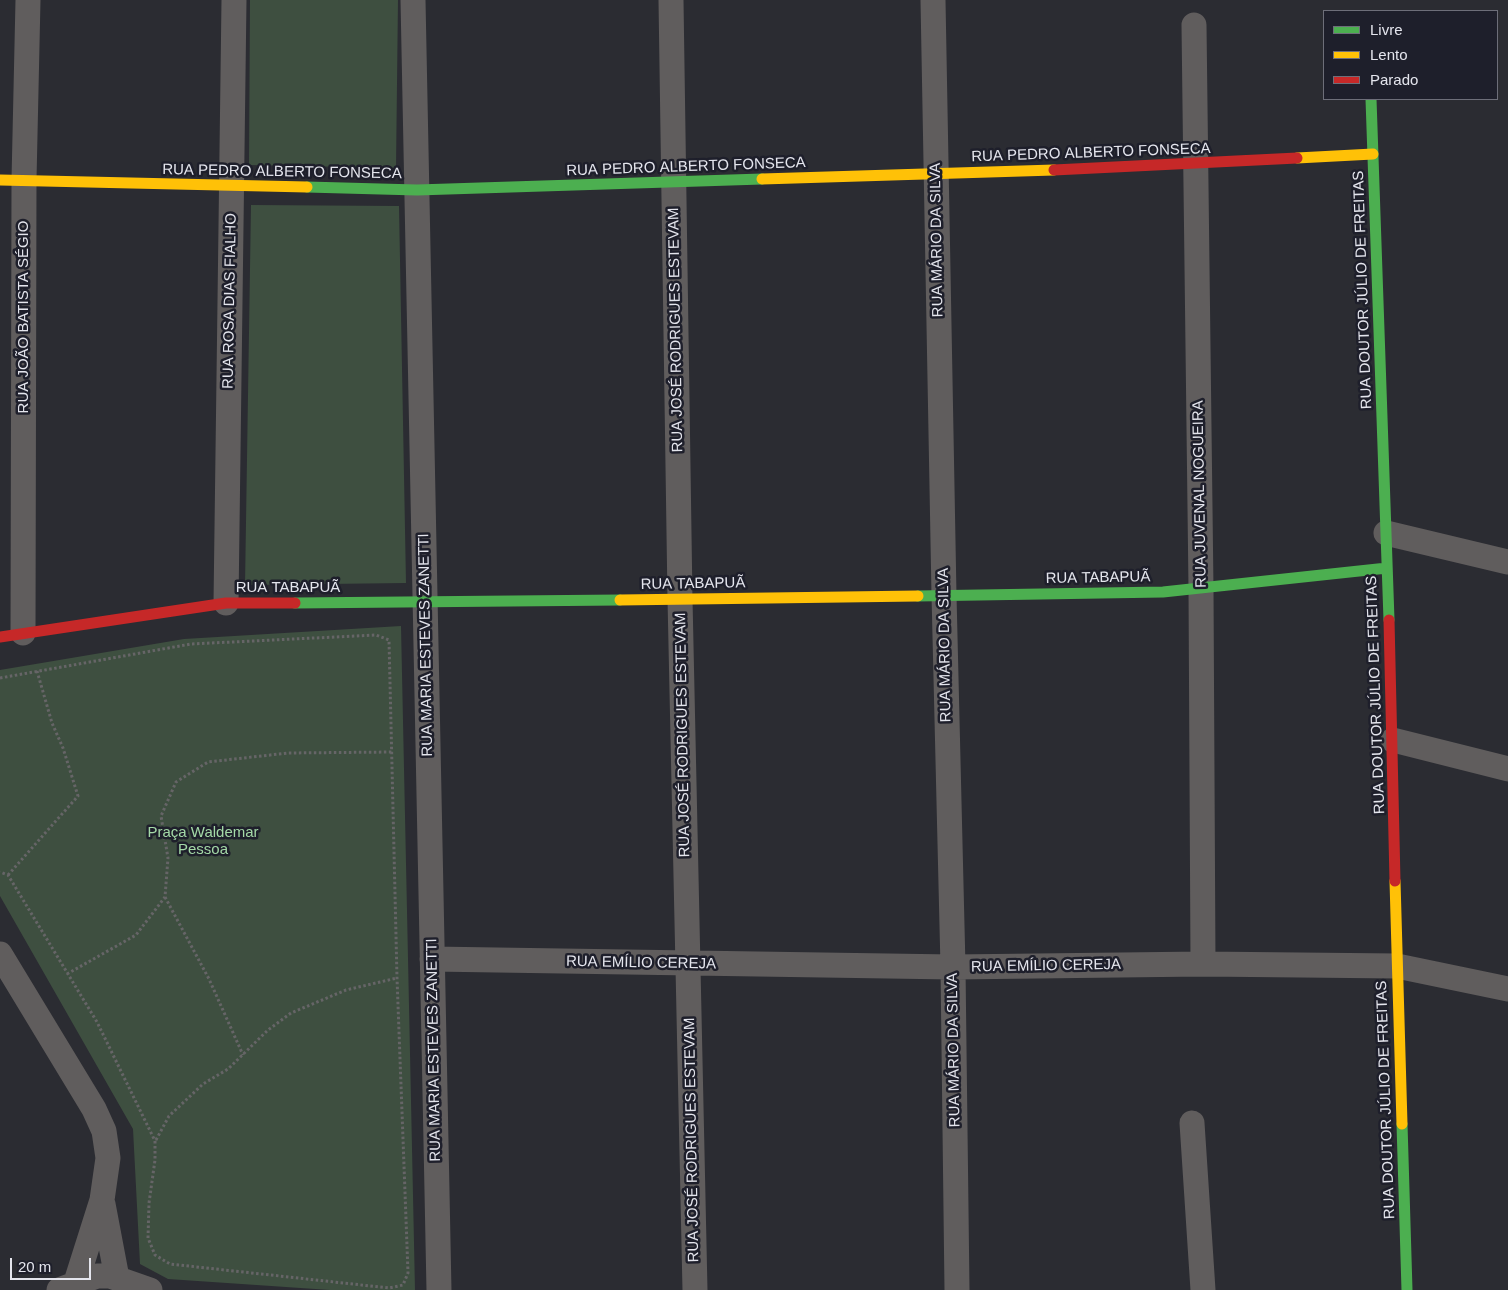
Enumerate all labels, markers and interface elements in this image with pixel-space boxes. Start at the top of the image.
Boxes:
legend [1323,10,1498,100]
text: Livre [1370,21,1403,38]
text: Lento [1370,46,1408,63]
text: Parado [1370,71,1418,88]
street label: RUA PEDRO ALBERTO FONSECA [971,140,1211,166]
street label: RUA PEDRO ALBERTO FONSECA [566,154,806,180]
street label: RUA PEDRO ALBERTO FONSECA [162,161,402,183]
street label: RUA MÁRIO DA SILVA [927,163,947,317]
street label: RUA DOUTOR JÚLIO DE FREITAS [1350,170,1376,410]
street label: RUA JOSÉ RODRIGUES ESTEVAM [665,207,687,453]
street label: RUA ROSA DIAS FIALHO [219,213,241,389]
street label: RUA JOÃO BATISTA SÉGIO [15,221,33,413]
street label: RUA JUVENAL NOGUEIRA [1189,400,1211,588]
street label: RUA MARIA ESTEVES ZANETTI [415,533,437,757]
street label: RUA MÁRIO DA SILVA [935,568,955,722]
street label: RUA TABAPUÃ [1045,568,1151,588]
street label: RUA TABAPUÃ [640,574,746,594]
street label: RUA DOUTOR JÚLIO DE FREITAS [1363,575,1389,815]
street label: RUA TABAPUÃ [236,579,340,597]
street label: RUA JOSÉ RODRIGUES ESTEVAM [672,612,694,858]
park label: Praça Waldemar Pessoa [147,824,259,859]
street label: RUA MARIA ESTEVES ZANETTI [423,938,445,1162]
street label: RUA EMÍLIO CEREJA [566,953,716,973]
street label: RUA EMÍLIO CEREJA [971,956,1121,976]
street label: RUA MÁRIO DA SILVA [944,973,964,1127]
street label: RUA DOUTOR JÚLIO DE FREITAS [1373,980,1399,1220]
street label: RUA JOSÉ RODRIGUES ESTEVAM [681,1017,703,1263]
scale bar [12,1248,94,1280]
text: 20 m [18,1258,51,1275]

